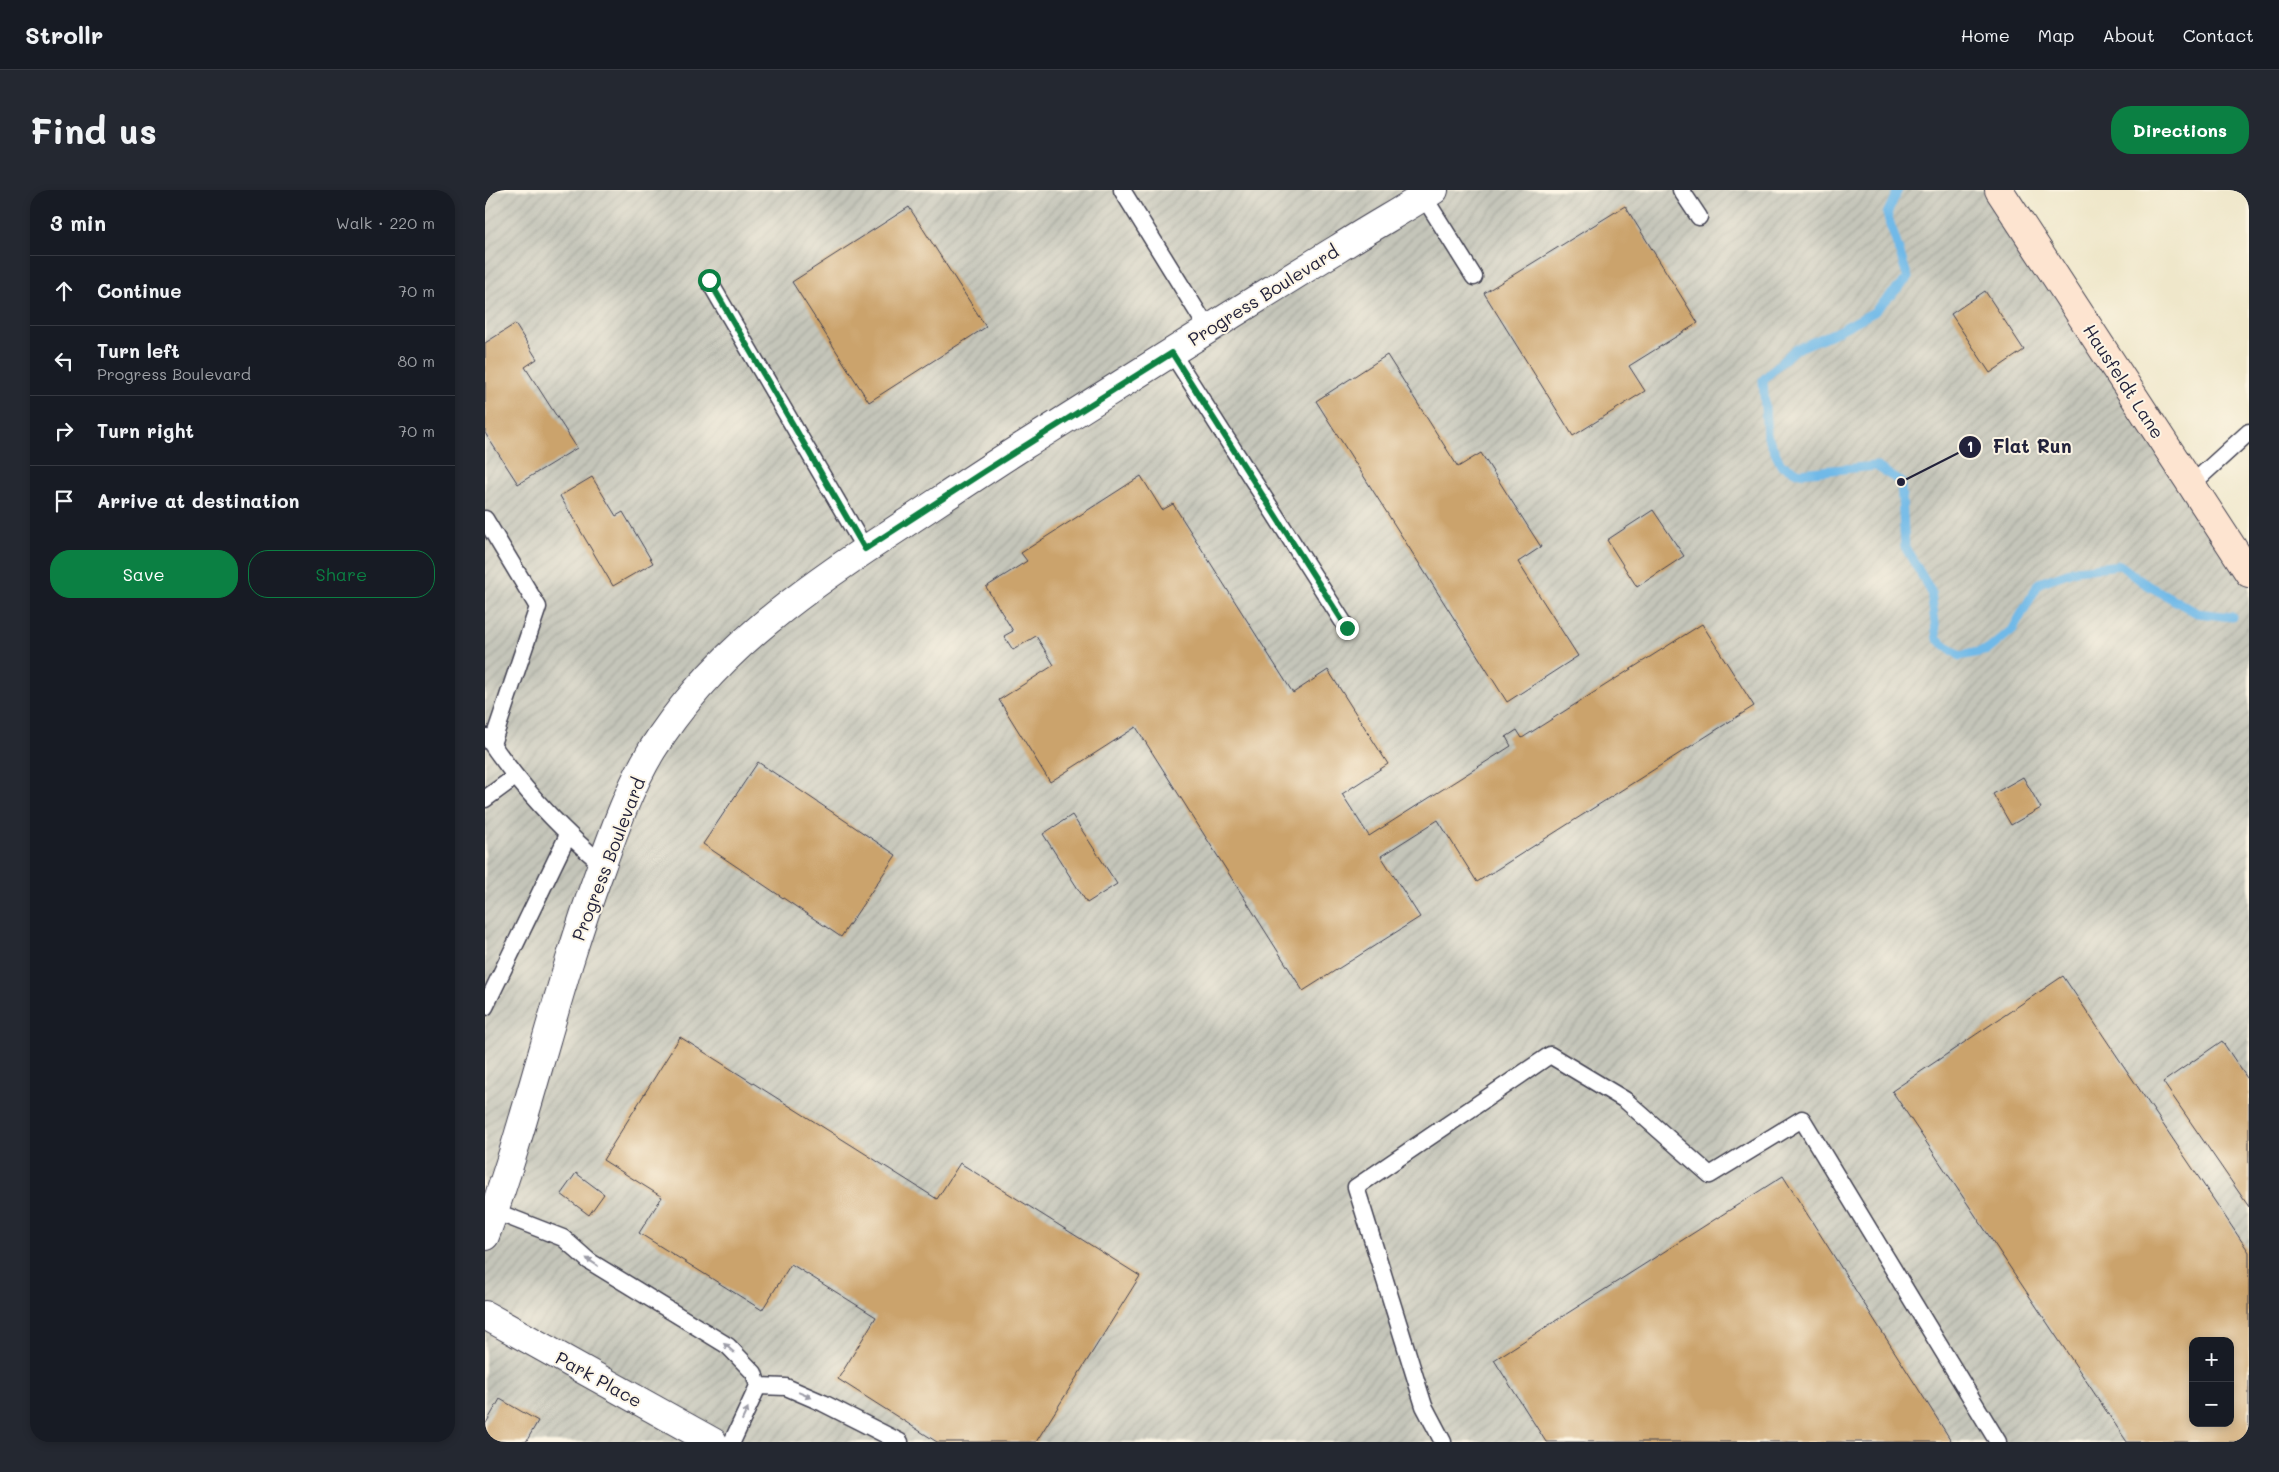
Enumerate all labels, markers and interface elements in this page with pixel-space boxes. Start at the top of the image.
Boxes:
text: Strollr [25,19,103,50]
text: Home [1961,23,2010,47]
text: Map [2038,23,2074,47]
text: About [2102,23,2155,47]
text: Contact [2183,23,2254,47]
button: Directions [2111,106,2249,154]
text: Find us [30,107,157,153]
text: 3 min [50,209,106,236]
text: Walk · 220 m [336,212,435,233]
street label: Progress Boulevard [1183,239,1343,351]
route start [698,269,721,292]
icon: ahead [50,277,78,305]
text: Continue [97,278,182,303]
text: 70 m [398,280,435,301]
street label: Hausfeldt Lane [2078,319,2170,443]
text: Turn left [97,338,180,363]
icon: left [50,347,78,375]
text: 80 m [398,350,435,371]
text: Progress Boulevard [97,363,251,384]
icon: right [50,417,78,445]
text: Turn right [97,418,194,443]
text: 70 m [398,420,435,441]
callout: Flat Run [1958,430,2082,464]
text: Flat Run [1992,433,2072,458]
text: 1 [1967,436,1973,456]
icon: arrive [50,487,78,515]
text: Arrive at destination [97,488,300,513]
button: Save [50,550,238,598]
button: Share [248,550,435,598]
route end [1336,617,1359,640]
street label: Progress Boulevard [566,774,650,944]
one-way arrow [585,1257,599,1267]
map controls [2189,1337,2234,1427]
button: + [2189,1337,2234,1382]
one-way arrow [723,1343,736,1354]
street label: Park Place [552,1345,646,1413]
button: − [2189,1382,2234,1427]
one-way arrow [798,1392,812,1400]
one-way arrow [742,1407,750,1421]

